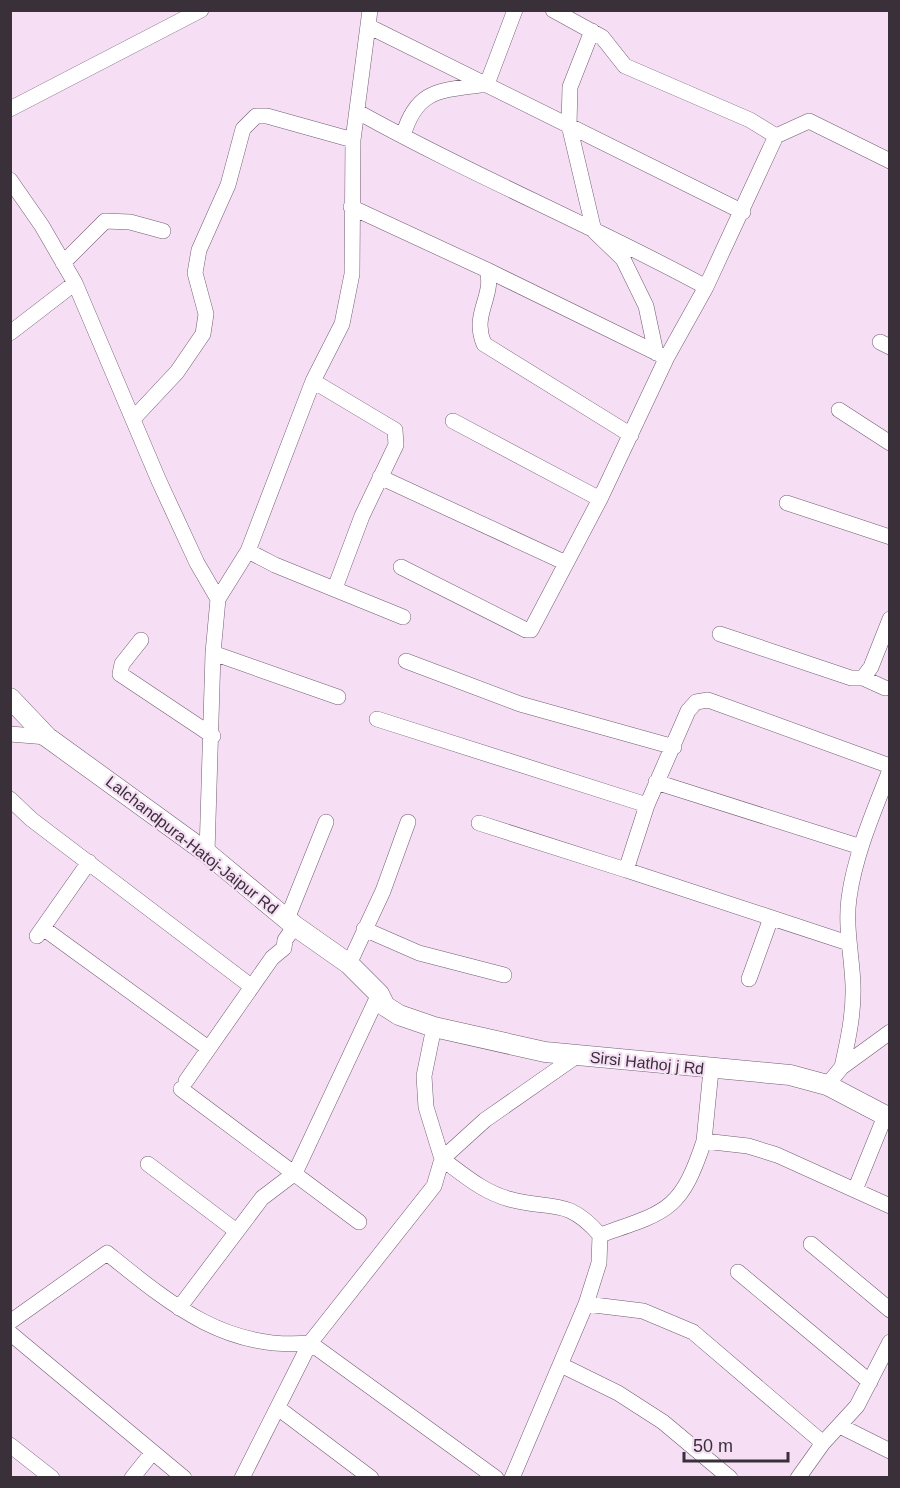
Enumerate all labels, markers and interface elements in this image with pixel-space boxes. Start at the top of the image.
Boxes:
street label: Lalchandpura-Hatoj-Jaipur Rd [103,773,281,917]
street label: Sirsi Hathoj j Rd [589,1049,705,1077]
scale bar [684,1425,788,1463]
text: 50 m [693,1436,733,1456]

